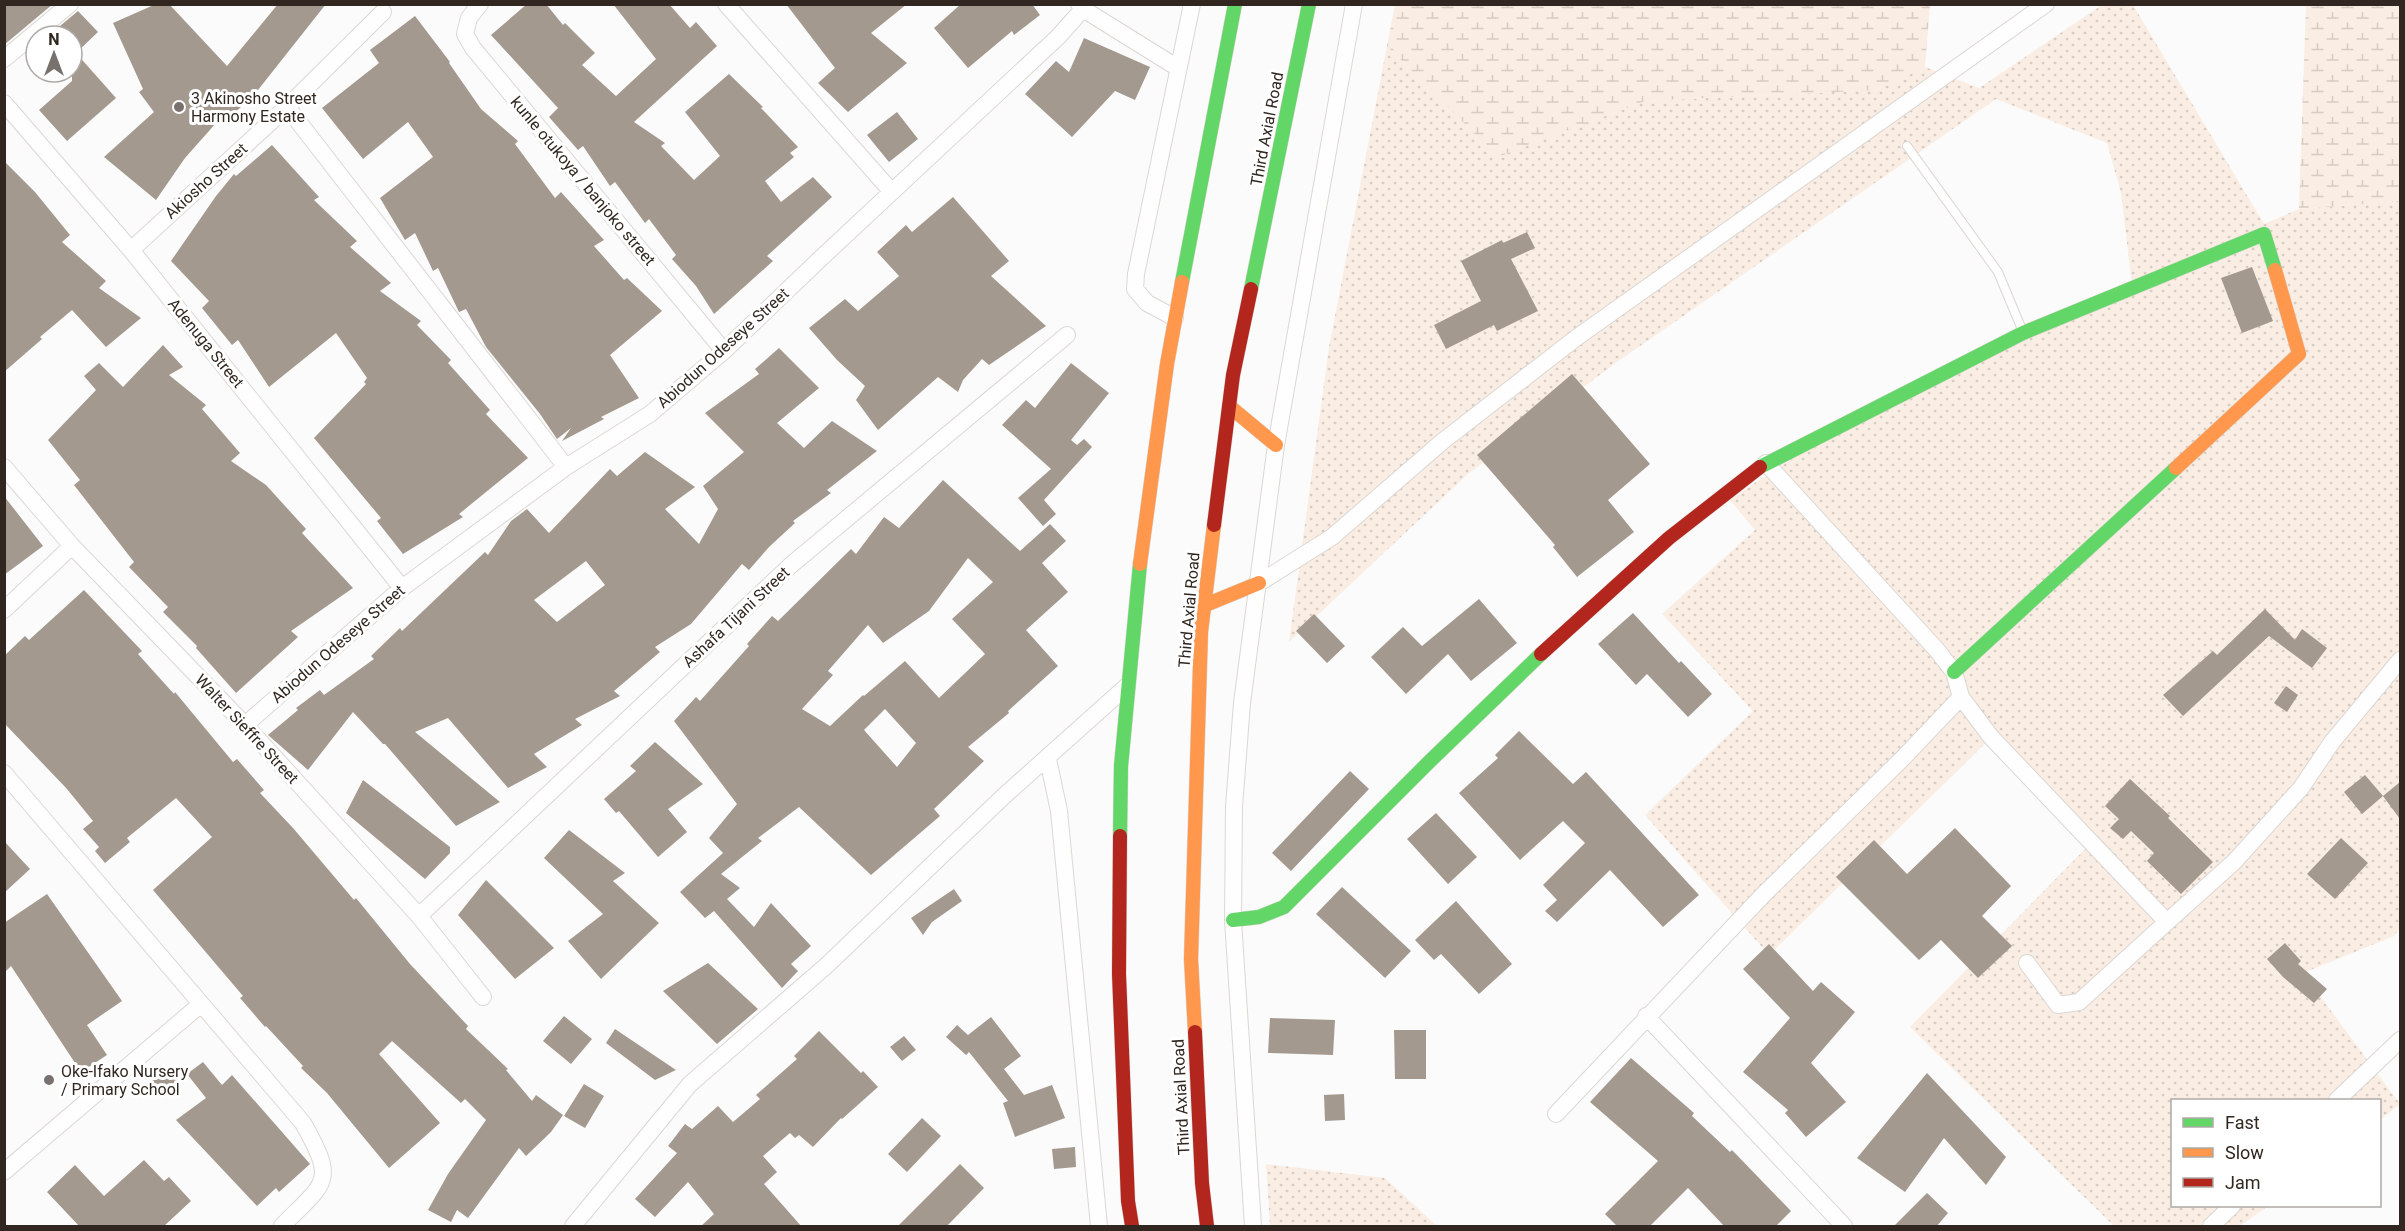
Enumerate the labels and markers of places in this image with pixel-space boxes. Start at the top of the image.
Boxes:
place label: 3 Akinosho Street Harmony Estate [191,89,317,126]
marker: 3 Akinosho Street Harmony Estate [172,100,186,114]
place label: Oke-Ifako Nursery / Primary School [61,1062,189,1099]
marker: Oke-Ifako Nursery / Primary School [42,1073,56,1087]

